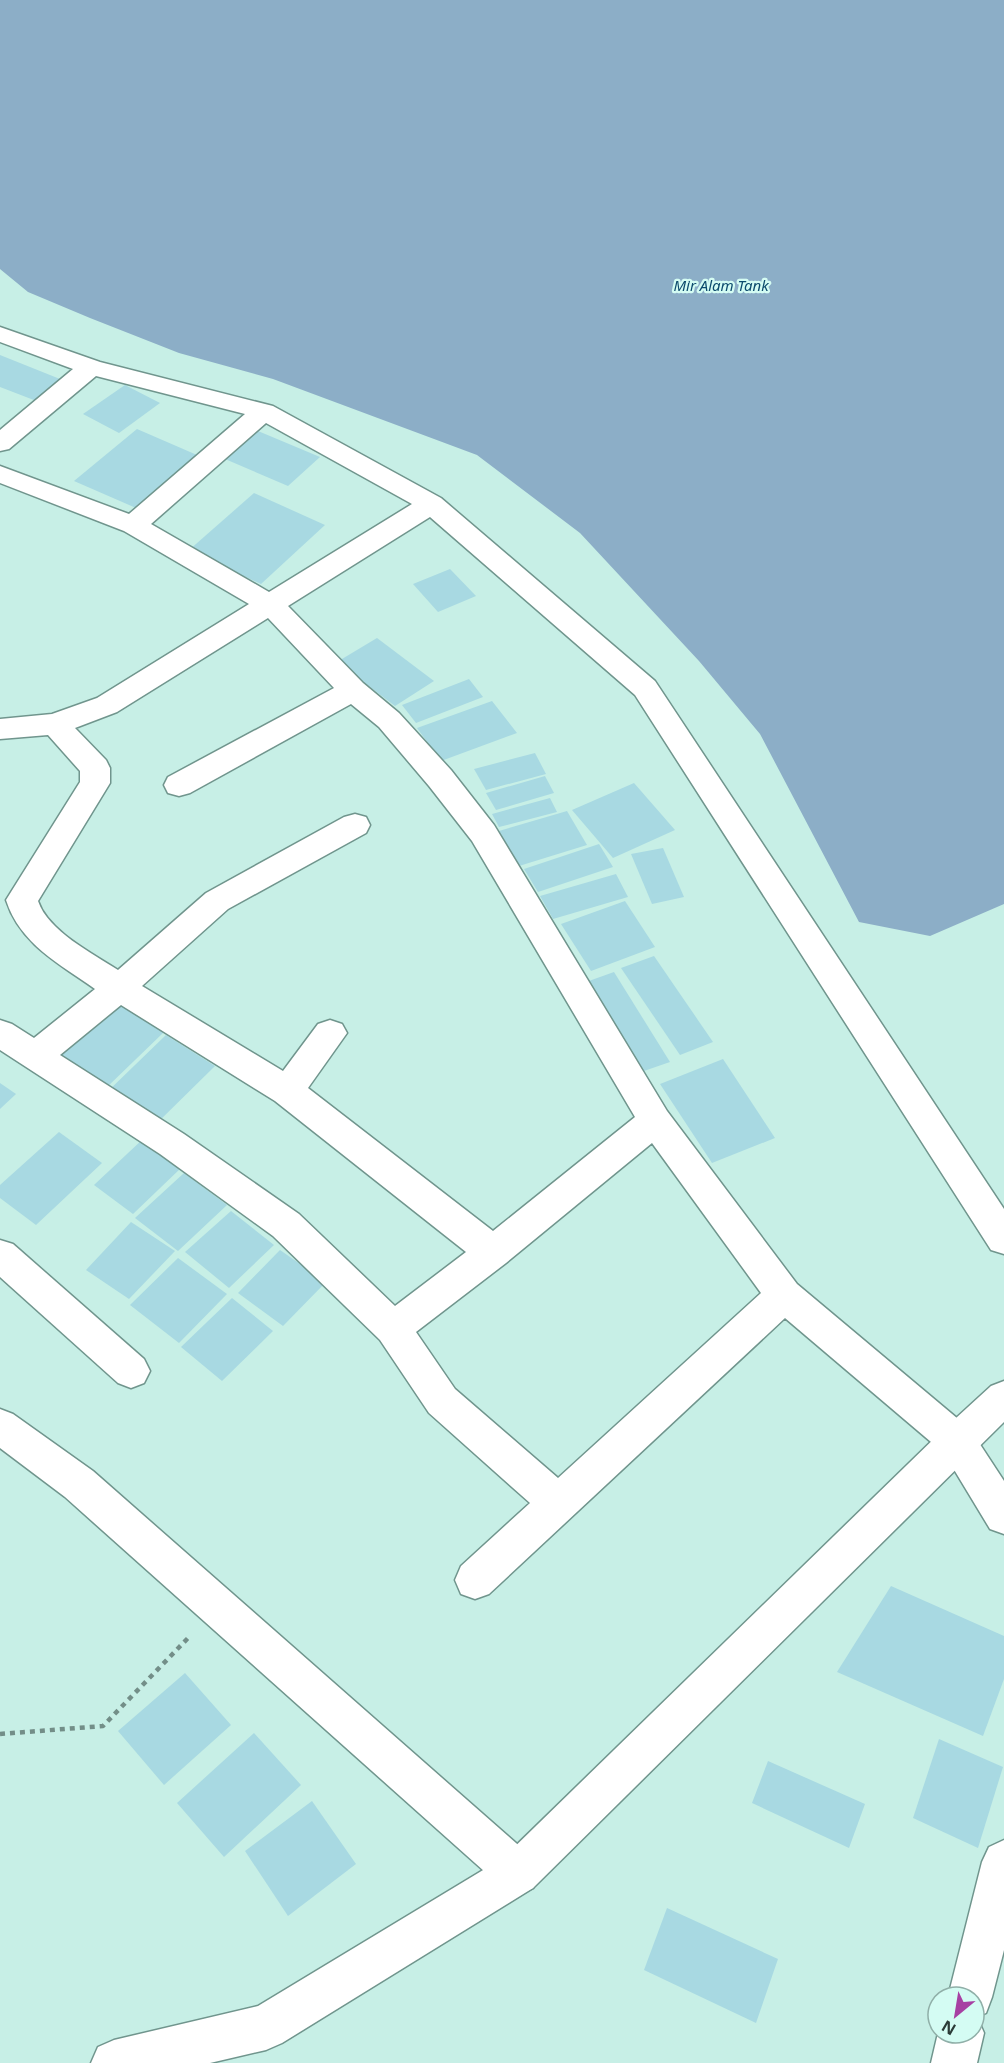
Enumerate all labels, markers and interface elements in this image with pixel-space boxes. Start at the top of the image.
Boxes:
water label: Mir Alam Tank [673,275,769,295]
north arrow [926,1985,986,2045]
text: N [937,2015,960,2041]

